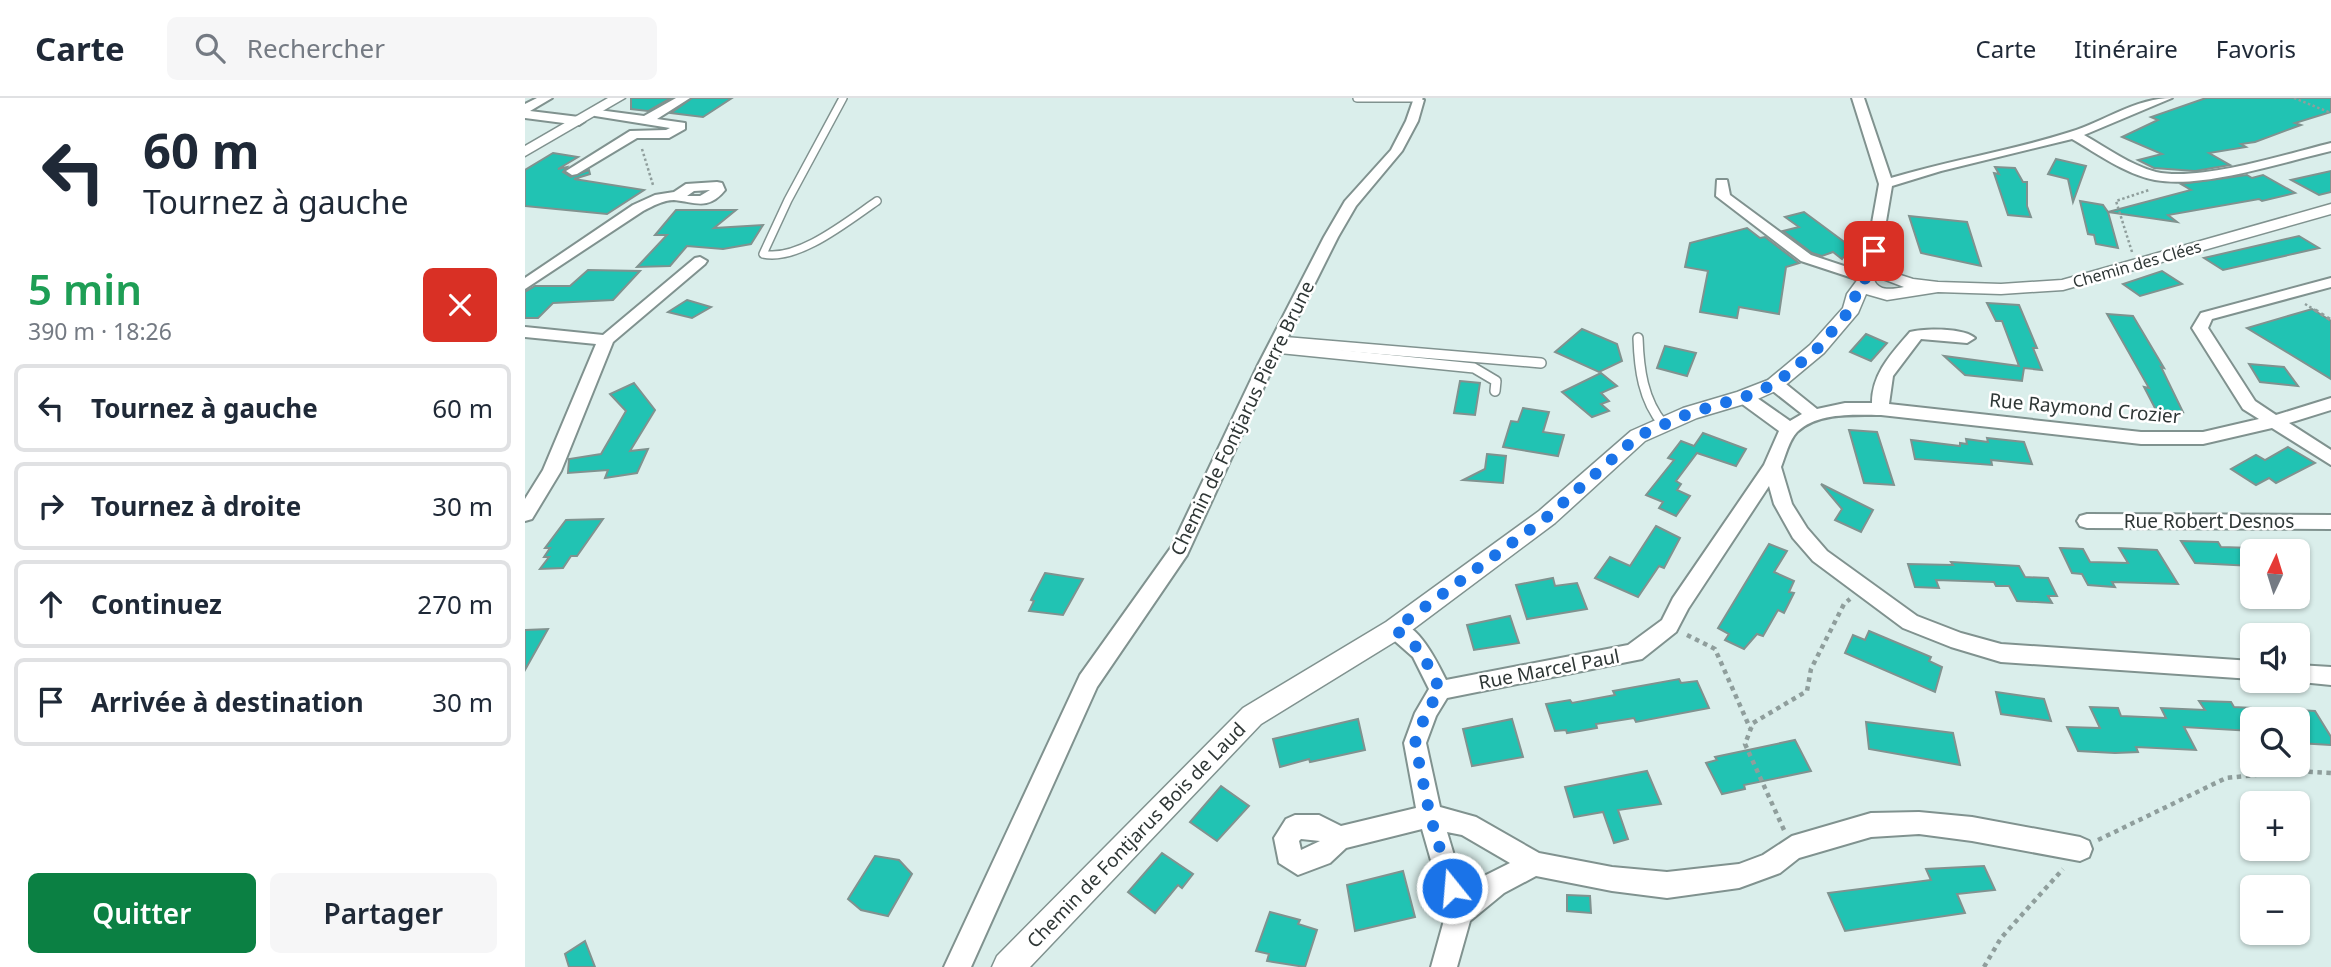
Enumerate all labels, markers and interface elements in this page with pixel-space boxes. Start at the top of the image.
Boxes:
search box [167,17,657,80]
text: Carte [35,26,125,71]
icon: search [191,29,229,67]
text: Rechercher [247,30,385,66]
text: Carte [1976,32,2036,65]
text: Itinéraire [2074,32,2178,65]
text: Favoris [2216,32,2296,65]
text: 60 m [143,117,260,183]
icon: left [28,126,119,217]
text: Tournez à gauche [143,180,409,223]
pin [1844,221,1904,281]
icon: arrive [1855,232,1893,270]
street label: Chemin des Clées [2070,235,2204,293]
text: 5 min [28,260,142,317]
button: close [423,268,497,342]
street label: Chemin de Fontjarus Pierre Brune [1164,276,1320,560]
text: 390 m · 18:26 [28,315,172,347]
street label: Rue Raymond Crozier [1988,387,2182,429]
icon: left [32,389,70,427]
text: Tournez à gauche [91,390,318,426]
text: 60 m [432,390,493,426]
icon: right [32,487,70,525]
text: Tournez à droite [91,488,301,524]
text: 30 m [432,488,493,524]
street label: Rue Robert Desnos [2124,508,2294,534]
north arrow [2240,539,2310,609]
map controls [2240,539,2310,945]
icon: ahead [32,585,70,623]
text: Continuez [91,586,222,622]
text: 270 m [417,586,493,622]
button: sound [2240,623,2310,693]
street label: Rue Marcel Paul [1476,643,1622,695]
icon: arrive [32,683,70,721]
text: Arrivée à destination [91,684,364,720]
text: 30 m [432,684,493,720]
button: search [2240,707,2310,777]
street label: Chemin de Fontjarus Bois de Laud [1021,716,1251,954]
button: + [2240,791,2310,861]
position arrow [1415,851,1489,925]
button: Quitter [28,873,256,953]
button: Partager [270,873,497,953]
button: − [2240,875,2310,945]

